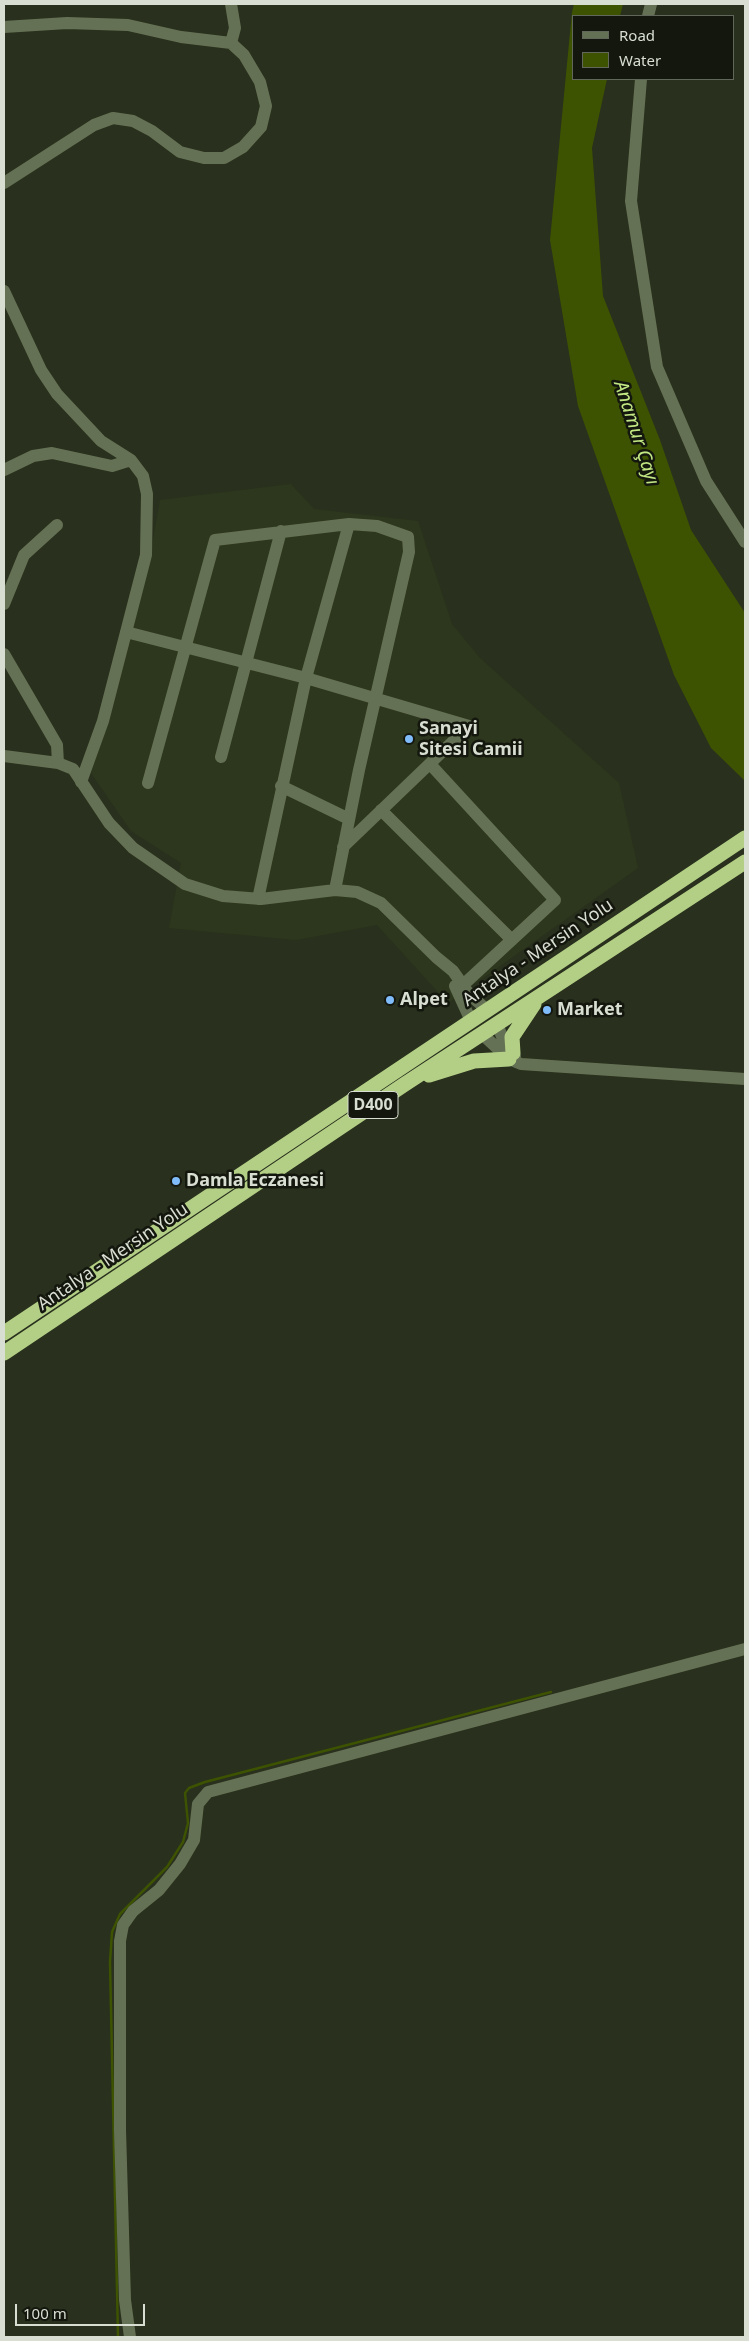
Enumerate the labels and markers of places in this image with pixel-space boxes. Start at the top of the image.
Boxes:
place label: Sanayi Sitesi Camii [419,718,523,761]
marker: Sanayi Sitesi Camii [403,733,415,745]
place label: Alpet [400,989,448,1011]
marker: Alpet [384,994,396,1006]
place label: Market [557,999,623,1021]
marker: Market [541,1004,553,1016]
place label: Damla Eczanesi [186,1170,324,1192]
marker: Damla Eczanesi [170,1175,182,1187]

